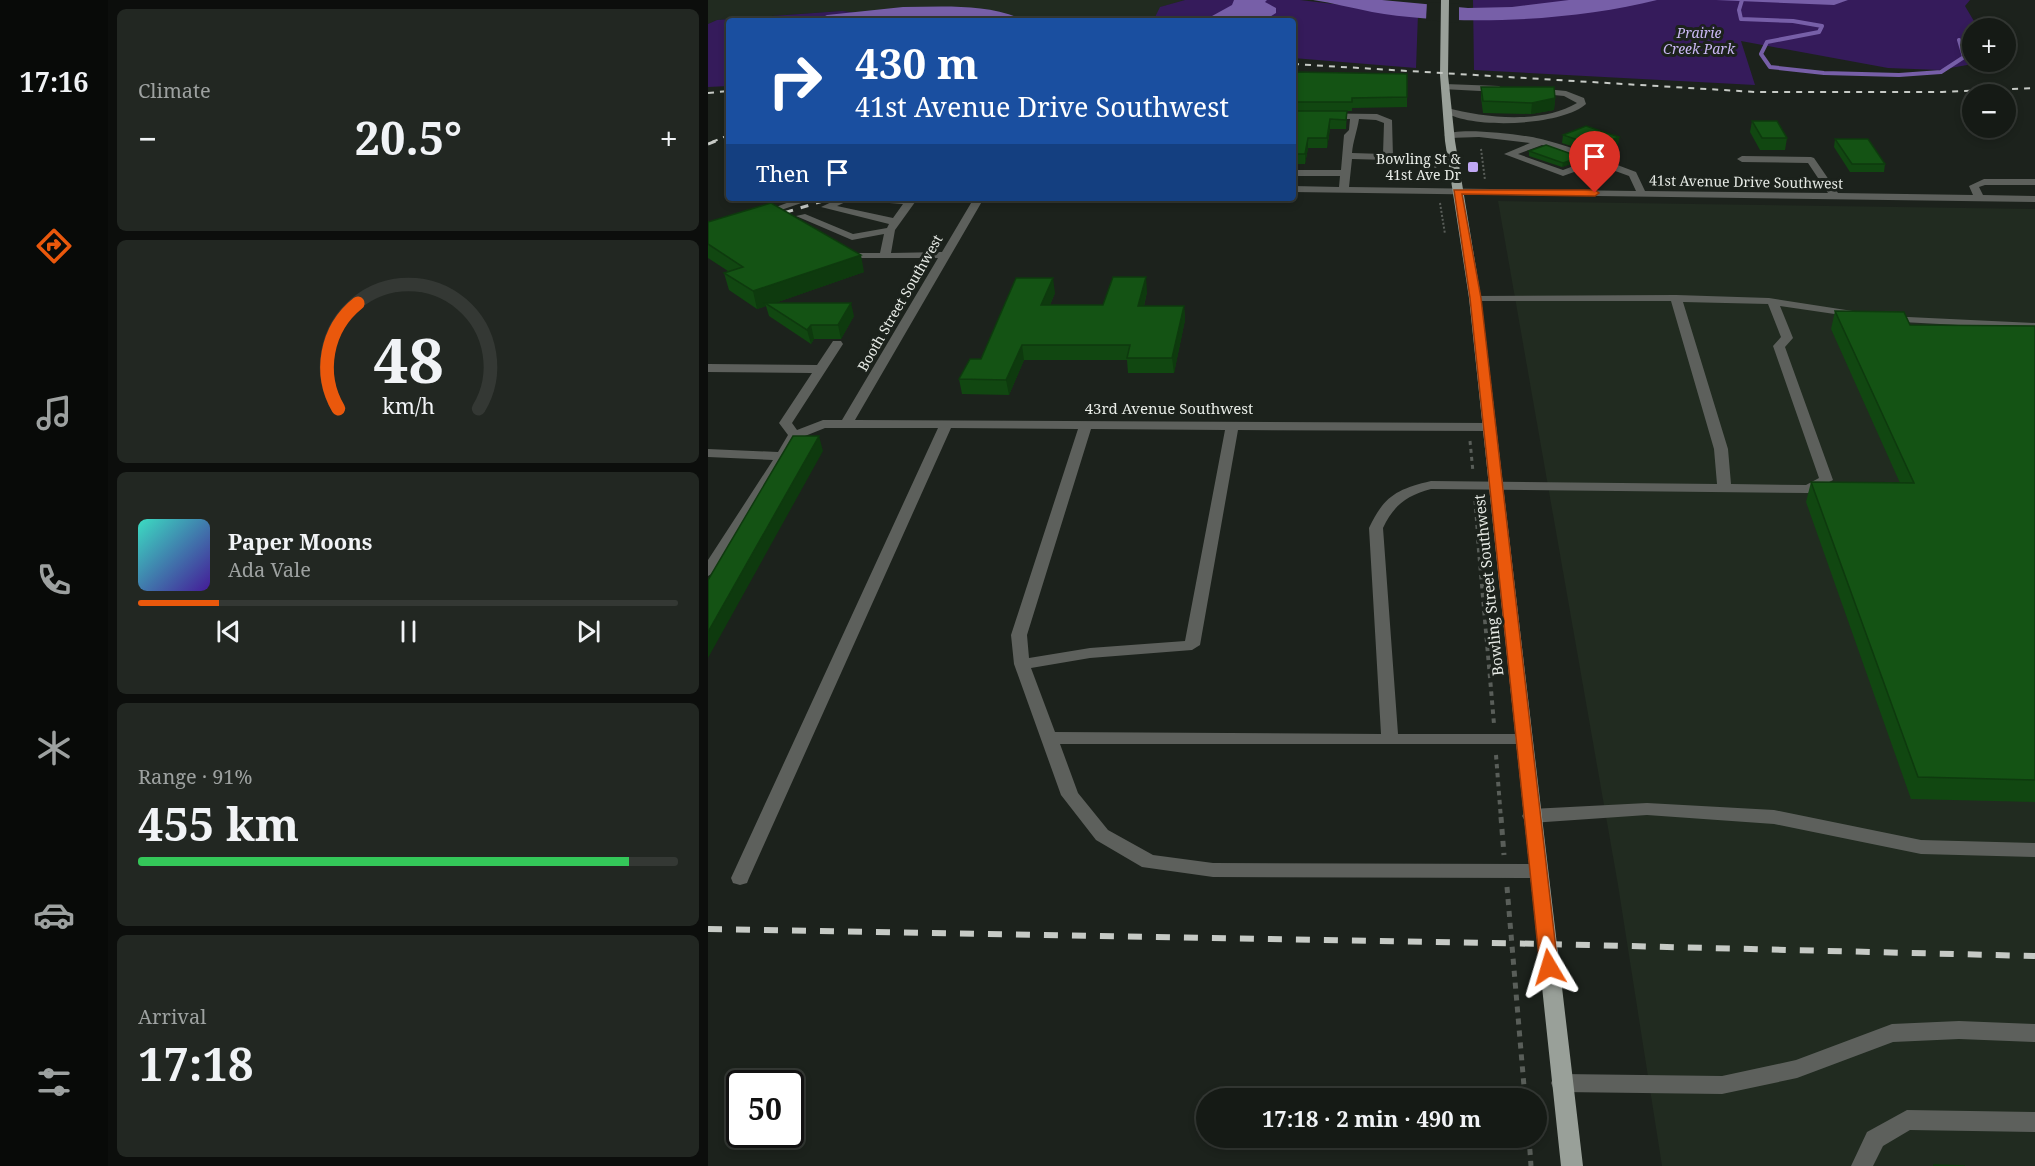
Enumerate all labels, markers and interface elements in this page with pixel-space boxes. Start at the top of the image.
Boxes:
map controls [1962,18,2016,138]
button: + [1962,18,2016,72]
park label: Prairie Creek Park [1663,23,1736,58]
text: 430 m [855,34,979,91]
icon: right [756,42,834,120]
text: 17:16 [19,63,89,100]
text: Climate [138,77,211,104]
button: − [1962,84,2016,138]
text: 41st Avenue Drive Southwest [855,88,1229,125]
text: 20.5° [355,107,462,168]
text: − [138,116,157,161]
text: + [660,116,678,161]
pin [1569,131,1620,193]
icon: arrive [1578,140,1611,173]
place label: Bowling St & 41st Ave Dr [1376,149,1462,184]
icon: arrive [821,156,854,189]
text: Then [756,158,809,188]
marker: Bowling St & 41st Ave Dr [1466,160,1480,174]
street label: 41st Avenue Drive Southwest [1649,170,1843,193]
icon: directions [33,225,75,267]
street label: Booth Street Southwest [853,231,946,374]
text: 48 [373,316,443,401]
text: km/h [382,391,435,420]
icon: music [33,392,75,434]
street label: 43rd Avenue Southwest [1085,398,1253,418]
street label: Bowling Street Southwest [1469,493,1507,677]
text: Paper Moons [228,526,372,556]
text: Ada Vale [228,556,311,583]
icon: phone [33,559,75,601]
icon: previous [212,615,245,648]
icon: pause [392,615,425,648]
icon: next [572,615,605,648]
icon: climate [33,727,75,769]
text: Range · 91% [138,763,252,790]
text: 455 km [138,793,299,854]
icon: car [33,894,75,936]
position arrow [1517,935,1581,999]
text: Arrival [138,1003,206,1030]
text: 17:18 [138,1033,253,1094]
icon: filters [33,1061,75,1103]
speed limit sign: 50 [726,1070,804,1148]
text: 17:18 · 2 min · 490 m [1262,1103,1481,1133]

